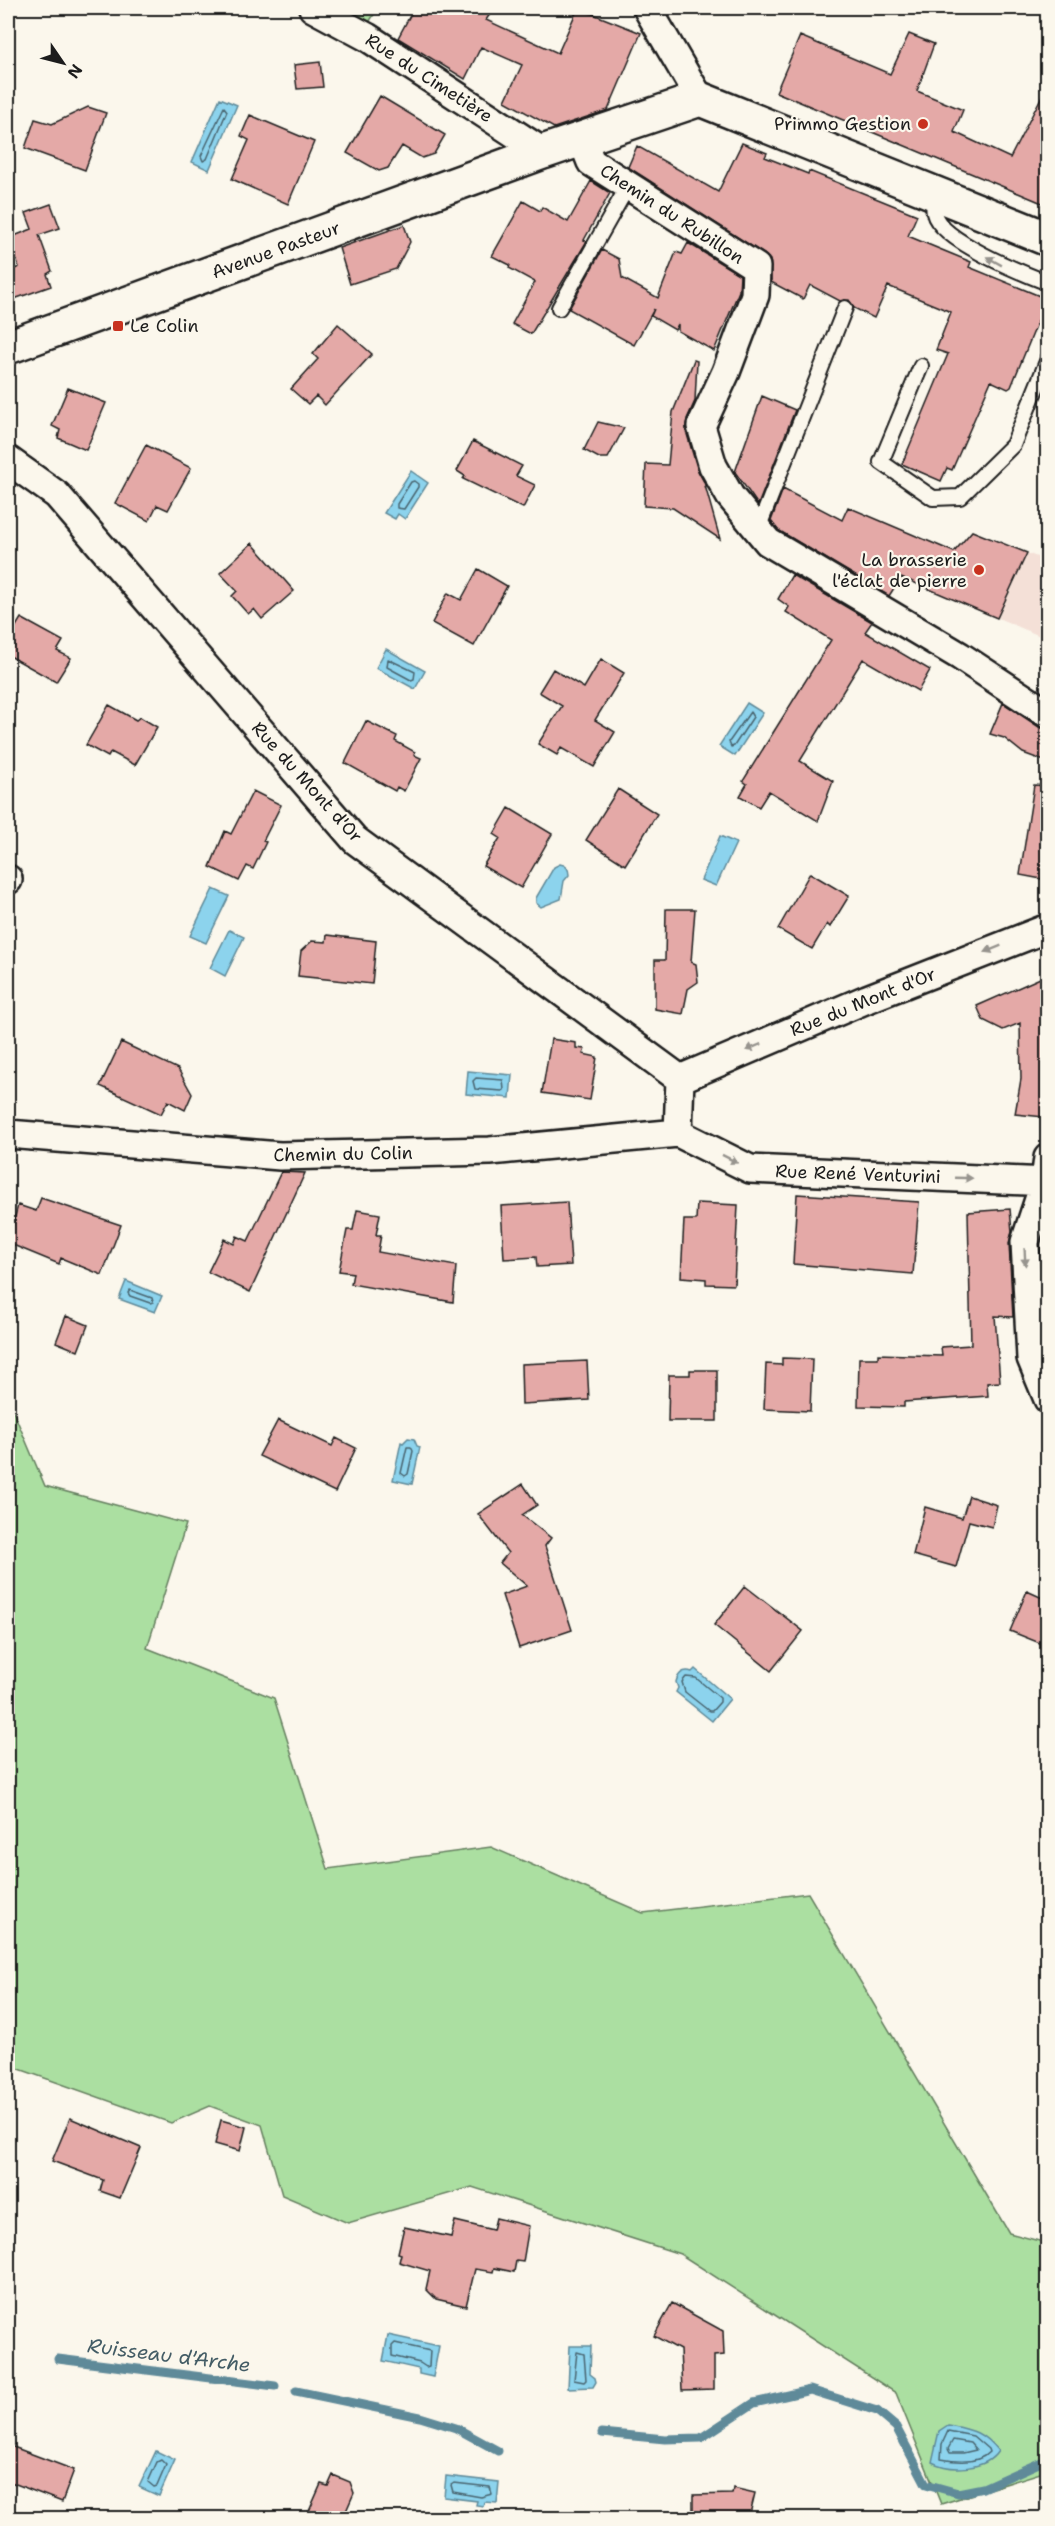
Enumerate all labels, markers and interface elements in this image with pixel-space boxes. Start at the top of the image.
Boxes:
street label: Rue du Cimetière [361,28,497,128]
north arrow [33,33,93,93]
text: N [63,60,87,83]
place label: Primmo Gestion [774,112,911,136]
marker: Primmo Gestion [916,117,930,131]
street label: Chemin du Rubillon [595,158,749,270]
street label: Avenue Pasteur [208,216,344,284]
one-way arrow [985,256,1002,266]
place label: Le Colin [130,314,198,338]
marker: Le Colin [111,319,125,333]
place label: La brasserie l'éclat de pierre [832,548,967,593]
marker: La brasserie l'éclat de pierre [972,563,986,577]
street label: Rue du Mont d'Or [246,716,368,848]
one-way arrow [984,945,1002,955]
street label: Rue du Mont d'Or [787,962,939,1042]
one-way arrow [745,1042,763,1052]
street label: Chemin du Colin [273,1141,413,1167]
one-way arrow [722,1154,739,1164]
street label: Rue René Venturini [775,1159,941,1189]
one-way arrow [955,1173,974,1182]
one-way arrow [1021,1248,1030,1267]
water label: Ruisseau d'Arche [86,2332,252,2378]

